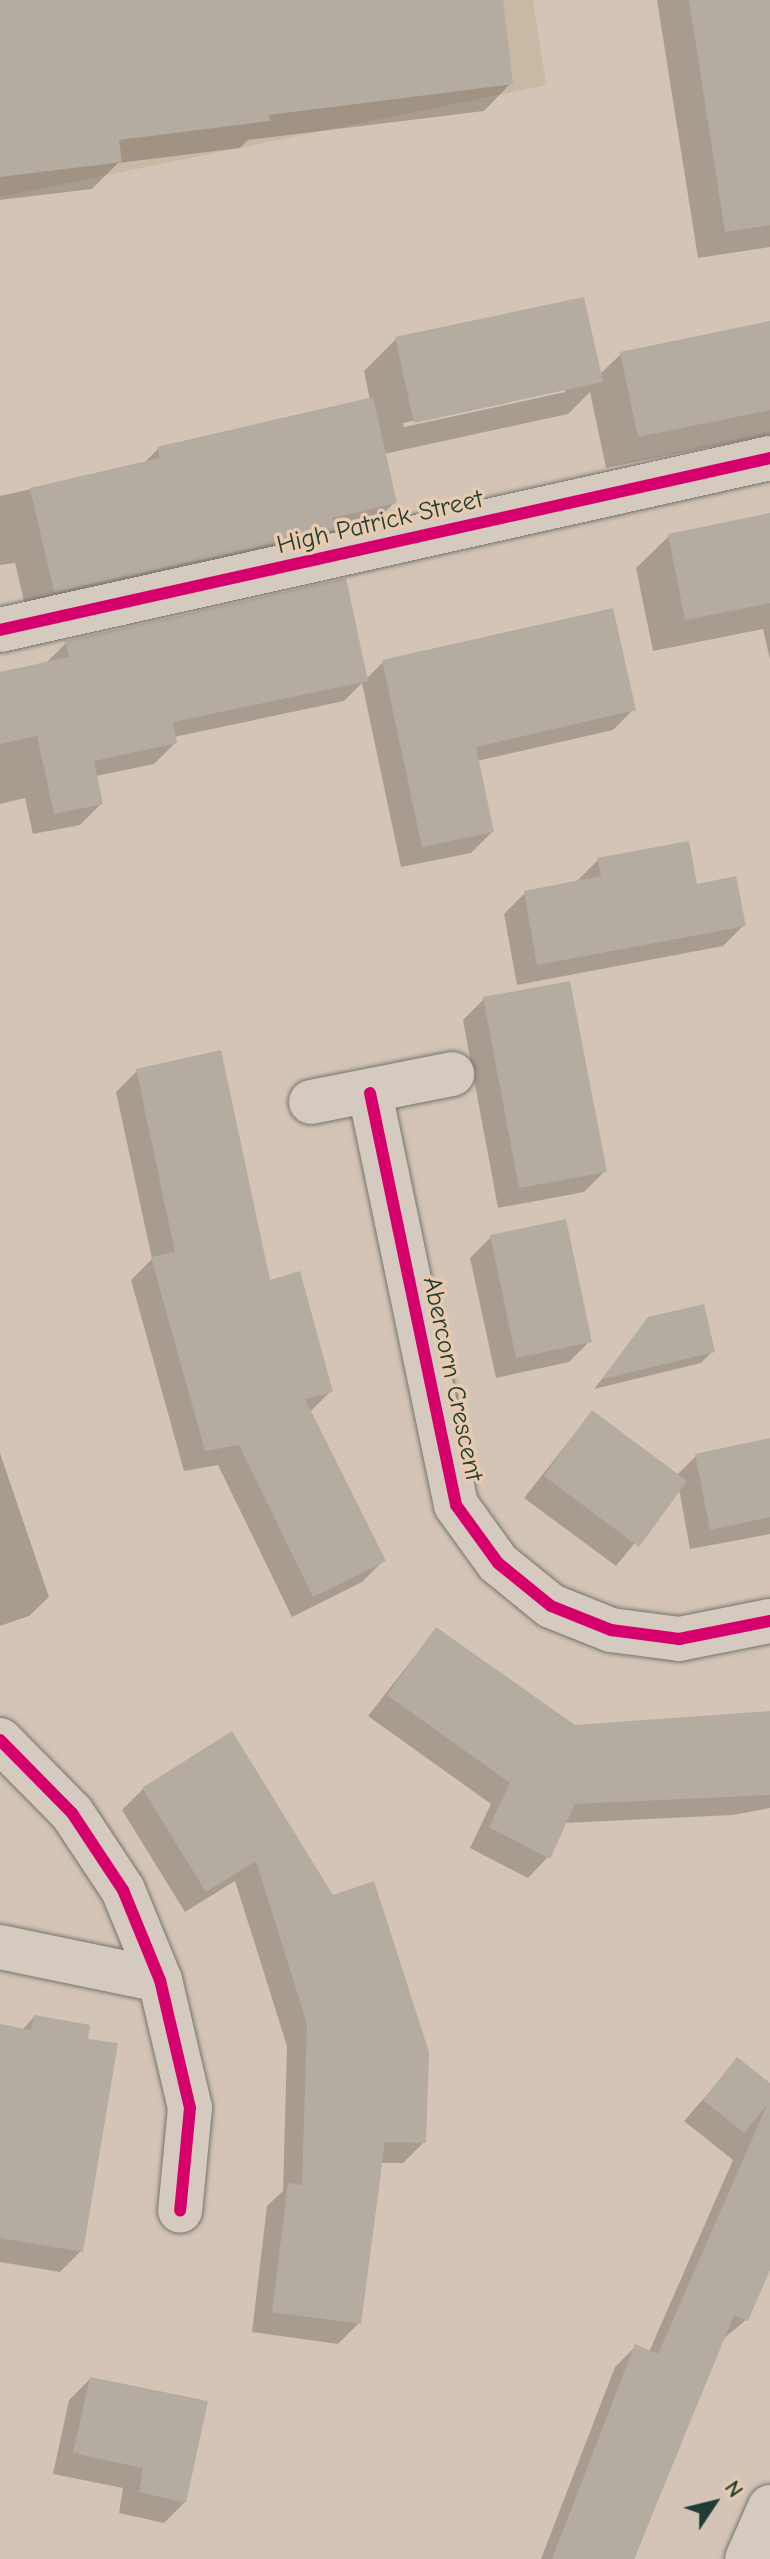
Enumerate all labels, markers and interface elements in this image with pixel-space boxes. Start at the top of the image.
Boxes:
street label: High Patrick Street [274,484,486,562]
street label: Abercorn Crescent [415,1274,489,1484]
north arrow [674,2463,754,2543]
text: N [719,2476,748,2503]

